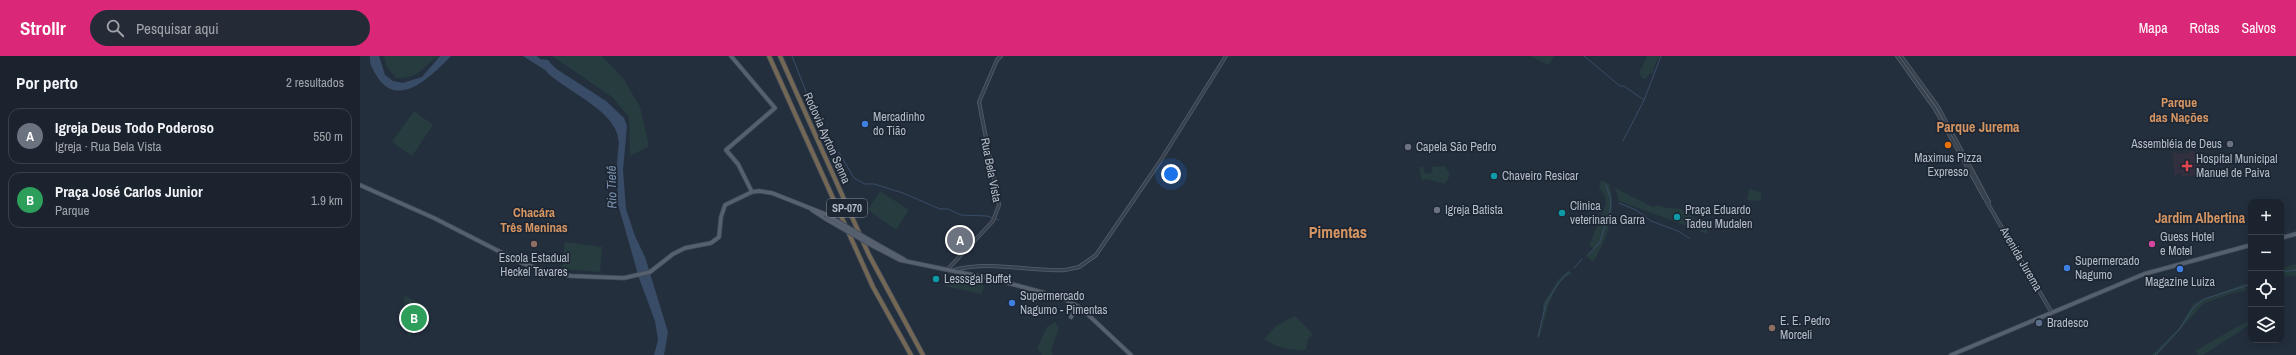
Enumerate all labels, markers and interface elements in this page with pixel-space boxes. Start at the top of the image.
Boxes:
search box [90,10,370,46]
text: Strollr [20,15,66,41]
icon: search [104,17,126,39]
text: Pesquisar aqui [136,18,219,39]
text: Mapa [2139,19,2168,37]
text: Rotas [2190,19,2220,37]
text: Salvos [2242,19,2276,37]
text: Por perto [16,71,78,94]
text: 2 resultados [286,74,344,91]
street label: Rodovia Ayrton Senna [800,90,855,187]
district label: Parque das Nações [2149,94,2209,126]
place label: Mercadinho do Tião [873,109,925,139]
text: Igreja Deus Todo Poderoso [55,117,214,138]
district label: Parque Jurema [1937,118,2020,136]
marker: Mercadinho do Tião [860,119,870,129]
text: A [26,128,34,145]
text: 550 m [313,128,343,145]
street label: Rua Bela Vista [977,136,1005,204]
place label: Assembléia de Deus [2130,136,2222,152]
text: Igreja · Rua Bela Vista [55,138,161,155]
place label: Capela São Pedro [1416,139,1496,155]
marker: Assembléia de Deus [2225,139,2235,149]
marker: Maximus Pizza Expresso [1943,140,1953,150]
marker: Capela São Pedro [1403,142,1413,152]
place label: Maximus Pizza Expresso [1914,150,1982,180]
place label: Hospital Municipal Manuel de Paiva [2196,151,2278,181]
marker: Hospital Municipal Manuel de Paiva [2181,160,2193,172]
your location [1161,164,1181,184]
water label: Rio Tietê [603,165,620,209]
place label: Chaveiro Resicar [1502,168,1579,184]
marker: Chaveiro Resicar [1489,171,1499,181]
text: Praça José Carlos Junior [55,181,203,202]
text: B [26,192,34,209]
text: 1.9 km [311,192,343,209]
place label: Clinica veterinaria Garra [1570,198,1645,228]
road number: SP-070 [827,199,867,217]
map controls [2248,199,2284,343]
button: + [2248,199,2284,235]
text: Parque [55,202,89,219]
place label: Igreja Batista [1445,202,1504,218]
place label: Praça Eduardo Tadeu Mudalen [1685,202,1752,232]
district label: Chacára Três Meninas [500,204,568,236]
marker: Igreja Batista [1432,205,1442,215]
marker: Clinica veterinaria Garra [1557,208,1567,218]
district label: Jardim Albertina [2155,209,2246,227]
marker: Praça Eduardo Tadeu Mudalen [1672,212,1682,222]
district label: Pimentas [1309,221,1367,243]
street label: Avenida Jurema [1996,223,2046,294]
pin: A [947,225,973,255]
place label: Guess Hotel e Motel [2160,229,2214,259]
button: − [2248,235,2284,271]
marker: Escola Estadual Heckel Tavares [529,239,539,249]
marker: Guess Hotel e Motel [2147,239,2157,249]
place label: Escola Estadual Heckel Tavares [499,250,569,280]
place label: Supermercado Nagumo [2075,253,2140,283]
marker: Supermercado Nagumo [2062,263,2072,273]
marker: Magazine Luiza [2175,264,2185,274]
place label: Lesssgal Buffet [944,271,1011,287]
button: locate [2248,271,2284,307]
marker: Lesssgal Buffet [931,274,941,284]
place label: Magazine Luiza [2145,274,2216,290]
place label: Supermercado Nagumo - Pimentas [1020,288,1108,318]
marker: Supermercado Nagumo - Pimentas [1007,298,1017,308]
pin: B [401,303,427,333]
button: layers [2248,307,2284,343]
place label: E. E. Pedro Morceli [1780,313,1830,343]
place label: Bradesco [2047,315,2089,331]
marker: Bradesco [2034,318,2044,328]
marker: E. E. Pedro Morceli [1767,323,1777,333]

